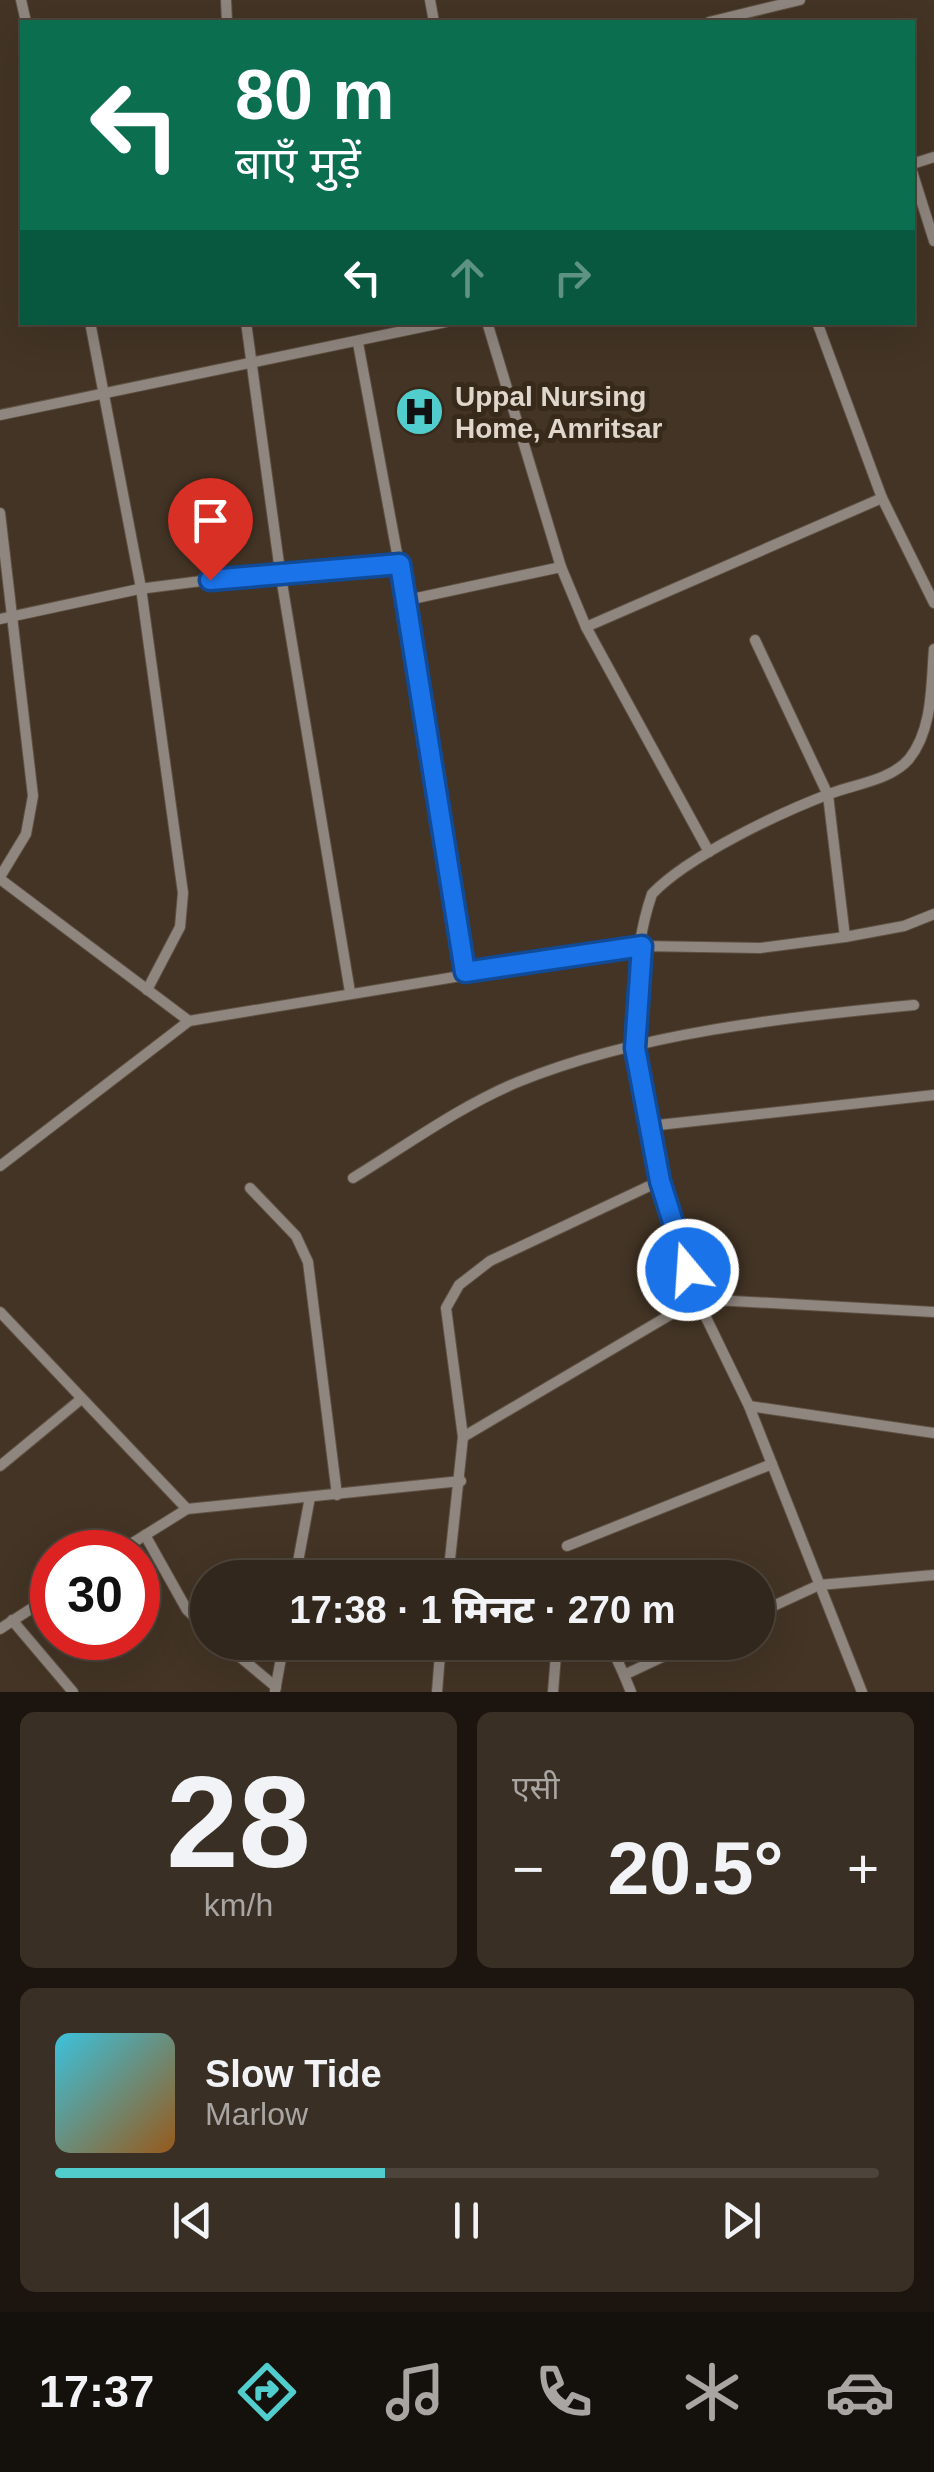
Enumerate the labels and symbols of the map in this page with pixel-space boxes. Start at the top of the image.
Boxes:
place label: Uppal Nursing Home, Amritsar [455,381,663,444]
hospital icon: Uppal Nursing Home, Amritsar [394,386,446,438]
pin [168,478,253,581]
position arrow [636,1218,740,1322]
speed limit sign: 30 [30,1530,160,1660]

